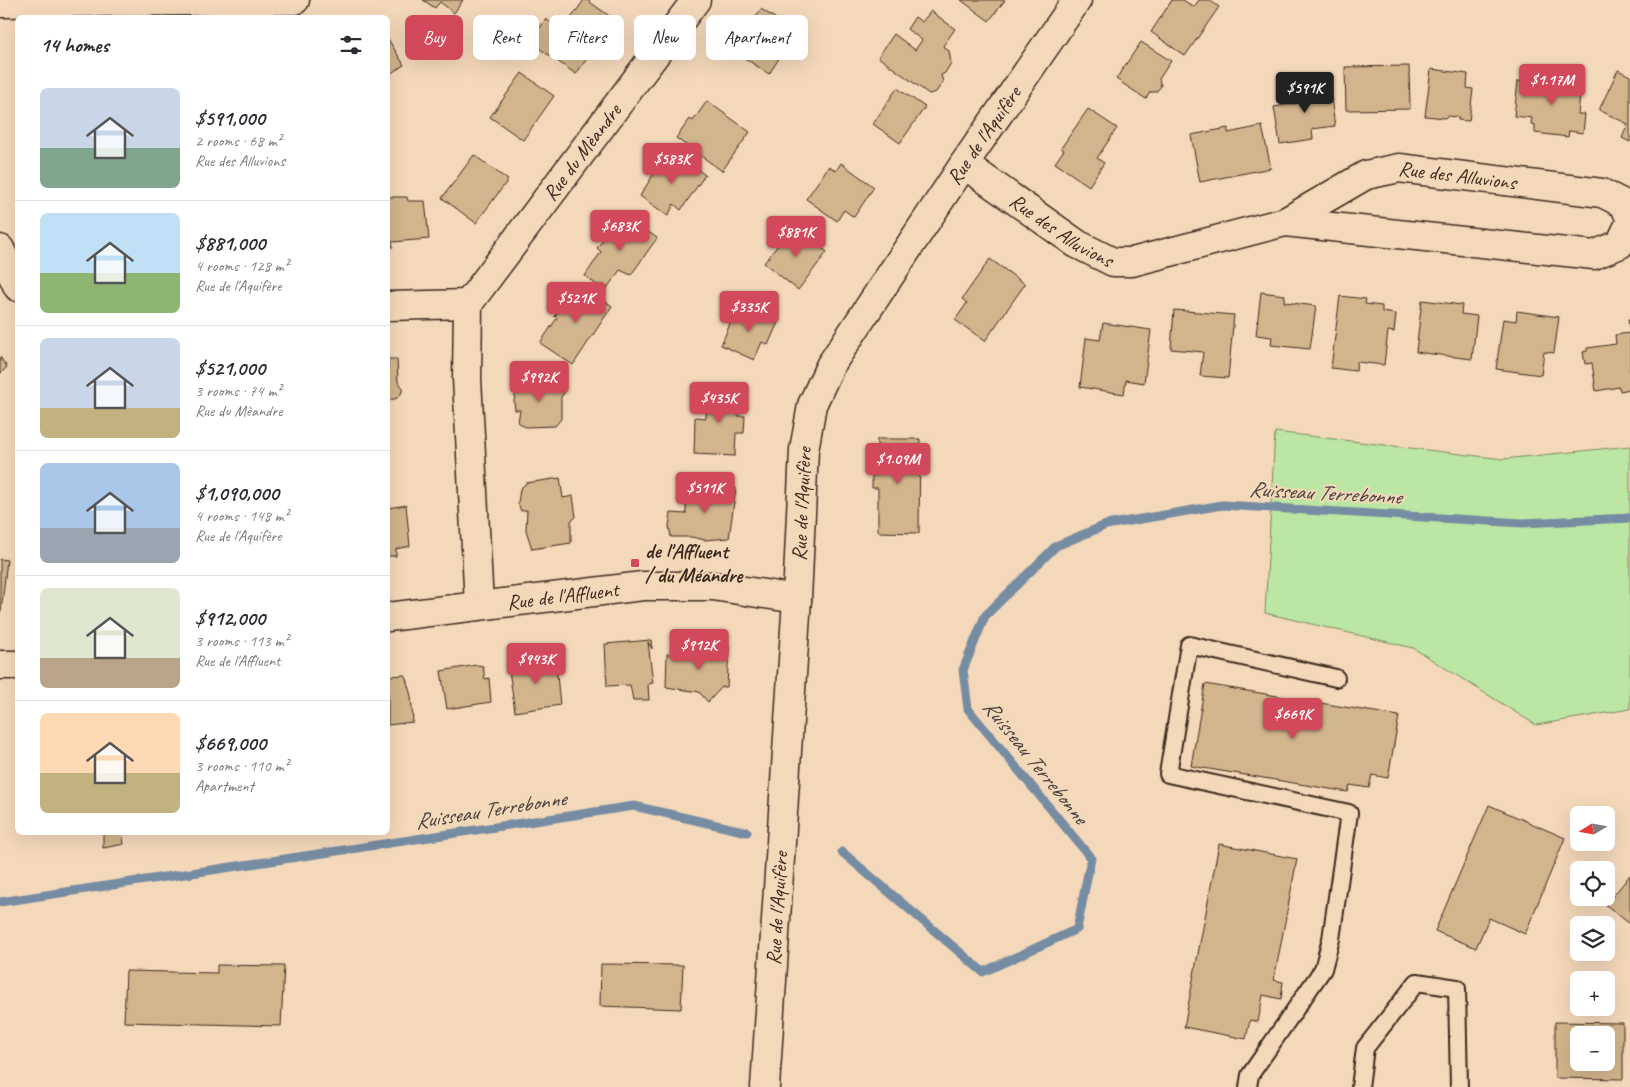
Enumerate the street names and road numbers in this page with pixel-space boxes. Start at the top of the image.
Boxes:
street label: Rue de l'Aquifère [941,79,1028,190]
street label: Rue du Mèandre [537,98,627,206]
street label: Rue des Alluvions [1397,155,1519,196]
street label: Rue des Alluvions [1005,187,1119,274]
street label: Rue de l'Aquifère [786,445,817,562]
street label: Rue de l'Affluent [505,576,622,615]
street label: Rue de l'Aquifère [760,849,794,966]

